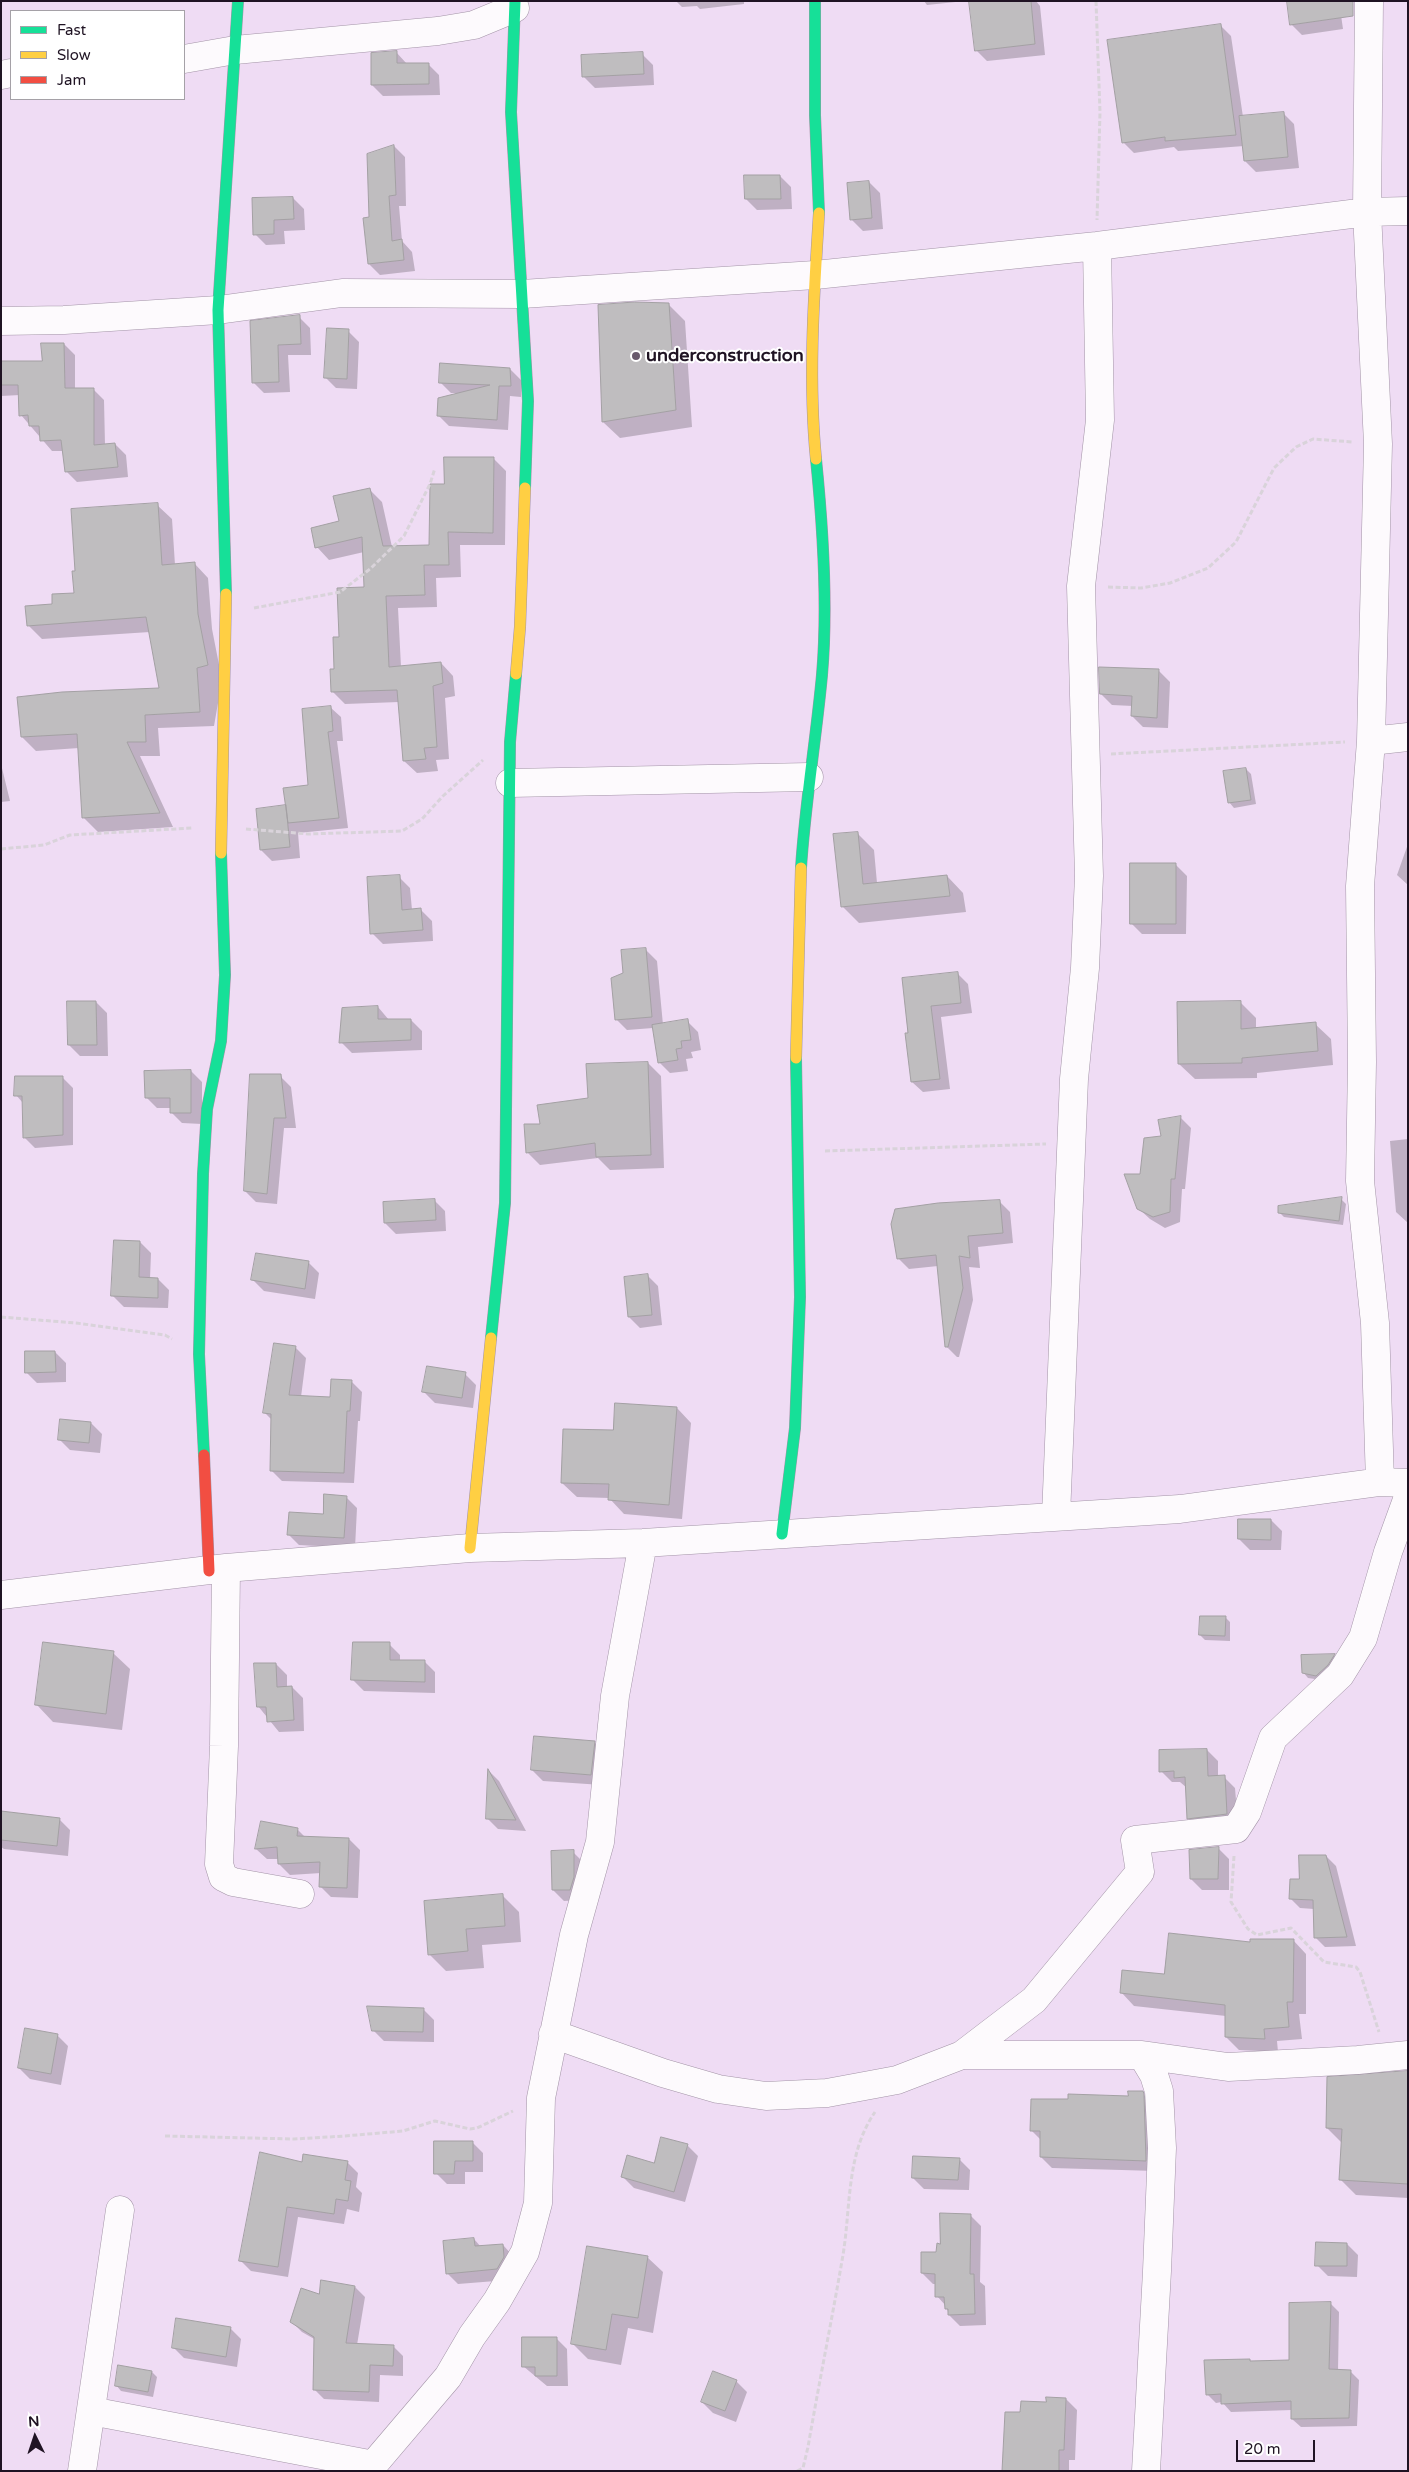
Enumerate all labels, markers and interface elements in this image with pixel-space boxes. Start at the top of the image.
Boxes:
legend [10,10,185,100]
text: Fast [57,21,86,39]
text: Slow [57,46,91,64]
text: Jam [57,71,86,89]
place label: underconstruction [646,345,804,367]
marker: underconstruction [630,350,642,362]
north arrow [10,2412,60,2462]
text: N [28,2413,40,2430]
scale bar [1239,2430,1318,2462]
text: 20 m [1244,2440,1281,2458]

